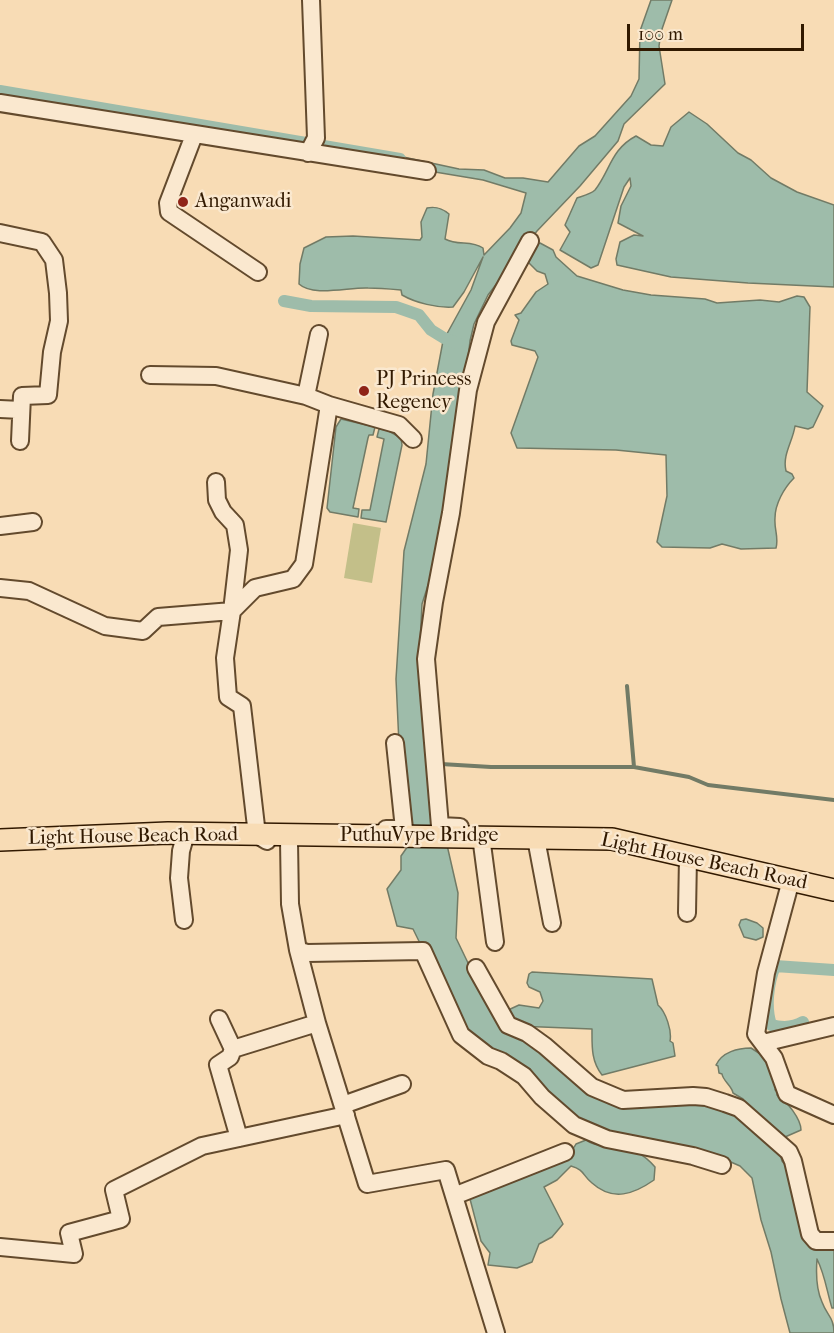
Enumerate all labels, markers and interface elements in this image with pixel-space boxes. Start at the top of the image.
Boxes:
scale bar [630,12,807,50]
text: 100 m [638,24,683,45]
place label: Anganwadi [195,190,291,214]
marker: Anganwadi [176,195,190,209]
place label: PJ Princess Regency [376,368,471,415]
marker: PJ Princess Regency [357,384,371,398]
street label: Light House Beach Road [28,823,238,851]
street label: PuthuVype Bridge [340,824,498,848]
street label: Light House Beach Road [599,828,809,896]

